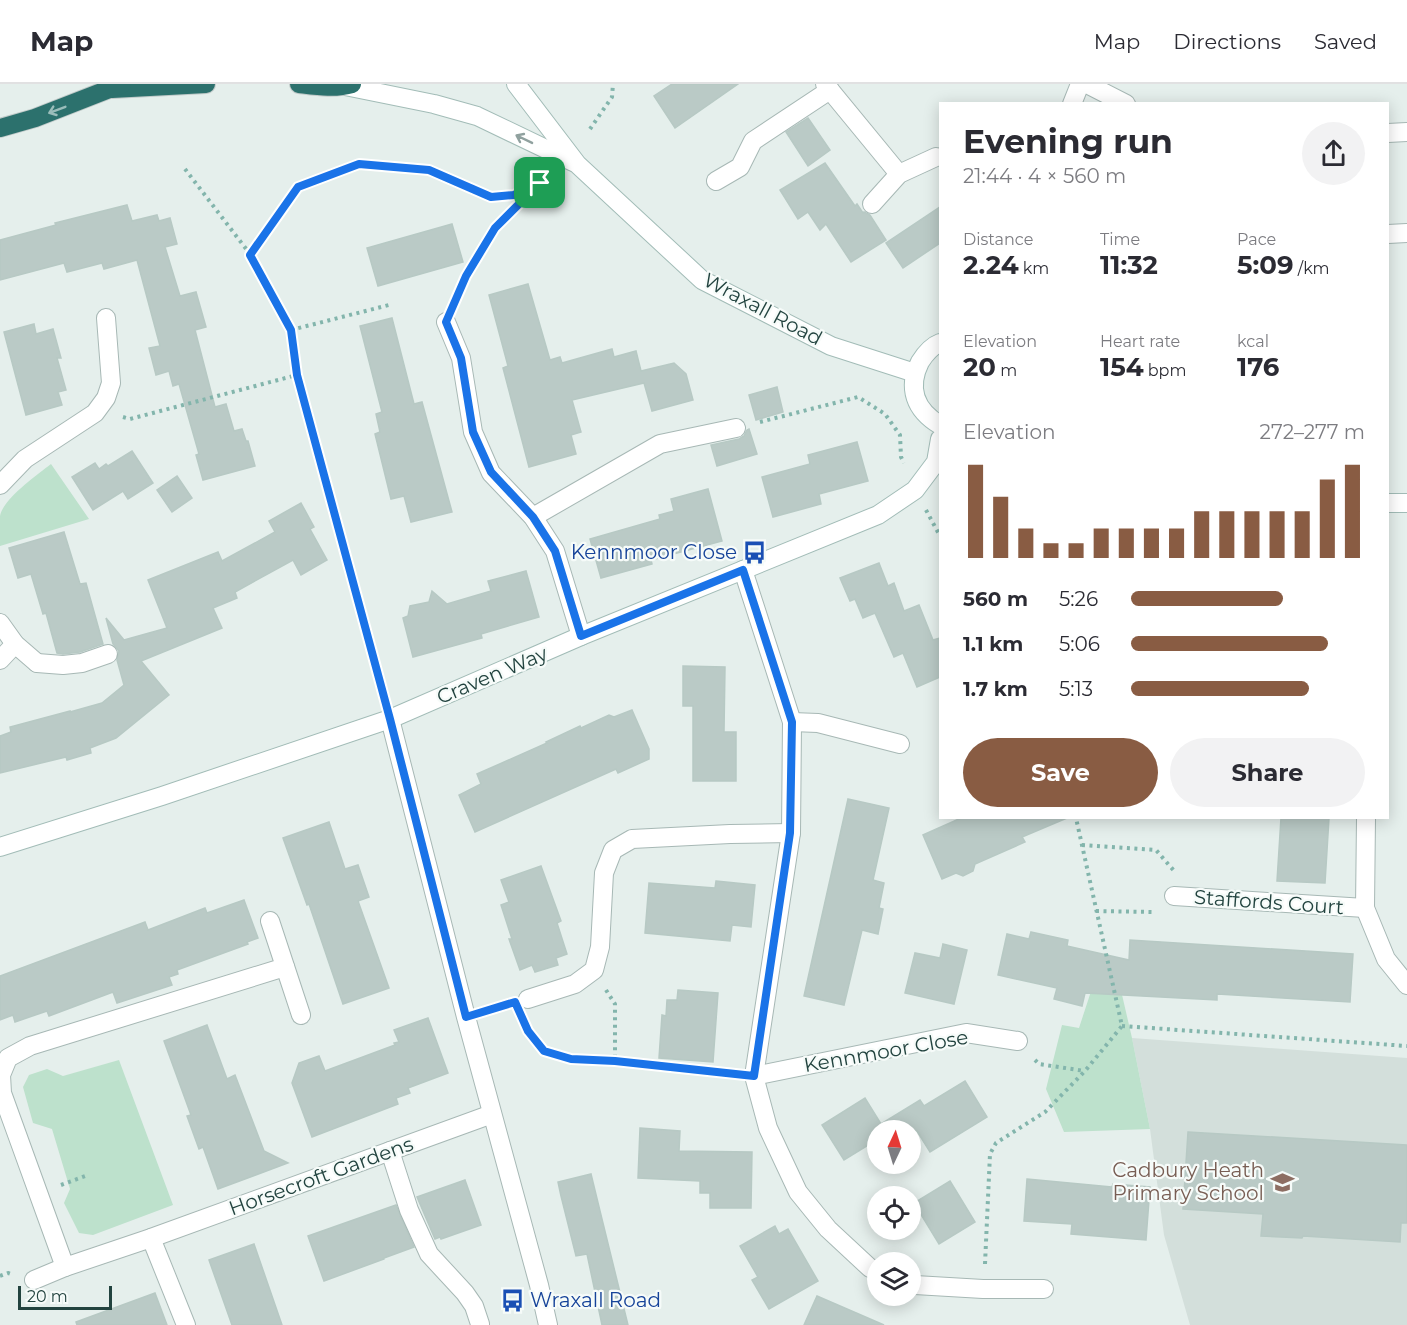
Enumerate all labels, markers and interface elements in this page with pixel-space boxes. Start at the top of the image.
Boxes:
text: Map [30,24,93,58]
text: Map [1094,29,1140,54]
text: Directions [1173,29,1281,54]
text: Saved [1314,29,1377,54]
one-way arrow [48,105,67,116]
text: Evening run [963,121,1173,161]
button: share [1302,122,1365,185]
one-way arrow [516,132,534,144]
pin [514,157,565,208]
text: 21:44 · 4 × 560 m [963,164,1126,188]
icon: arrive [523,166,556,199]
text: Distance [963,230,1033,249]
text: Time [1100,230,1140,249]
text: Pace [1237,230,1276,249]
text: 2.24 [963,249,1019,281]
text: 11:32 [1100,249,1158,281]
text: 5:09 [1237,249,1294,281]
text: km [1019,259,1049,278]
text: /km [1294,259,1330,278]
street label: Wraxall Road [699,268,827,350]
text: Elevation [963,332,1037,351]
text: Heart rate [1100,332,1180,351]
text: kcal [1237,332,1269,351]
text: 20 [963,351,996,383]
text: 154 [1100,351,1144,383]
text: 176 [1237,351,1279,383]
text: m [996,361,1017,380]
text: bpm [1144,361,1186,380]
text: Elevation [963,420,1055,444]
text: 272–277 m [1260,420,1365,444]
bus stop icon: Kennmoor Close [742,539,768,565]
place label: Kennmoor Close [571,540,737,564]
text: 560 m [963,587,1028,611]
text: 5:26 [1059,587,1098,611]
text: 1.1 km [963,632,1023,656]
text: 5:06 [1059,632,1100,656]
street label: Craven Way [433,641,551,709]
text: 1.7 km [963,677,1028,701]
text: 5:13 [1059,677,1093,701]
button: Save [963,738,1158,807]
button: Share [1170,738,1365,807]
street label: Staffords Court [1193,885,1345,919]
street label: Kennmoor Close [802,1025,970,1077]
north arrow [867,1120,921,1174]
map controls [867,1120,921,1306]
street label: Horsecroft Gardens [226,1131,417,1221]
place label: Cadbury Heath Primary School [1112,1158,1264,1205]
school or university icon: Cadbury Heath Primary School [1269,1169,1295,1195]
button: locate [867,1186,921,1240]
button: layers [867,1252,921,1306]
scale bar [18,1283,112,1310]
text: 20 m [27,1287,68,1306]
bus stop icon: Wraxall Road [499,1287,525,1313]
place label: Wraxall Road [530,1288,661,1312]

